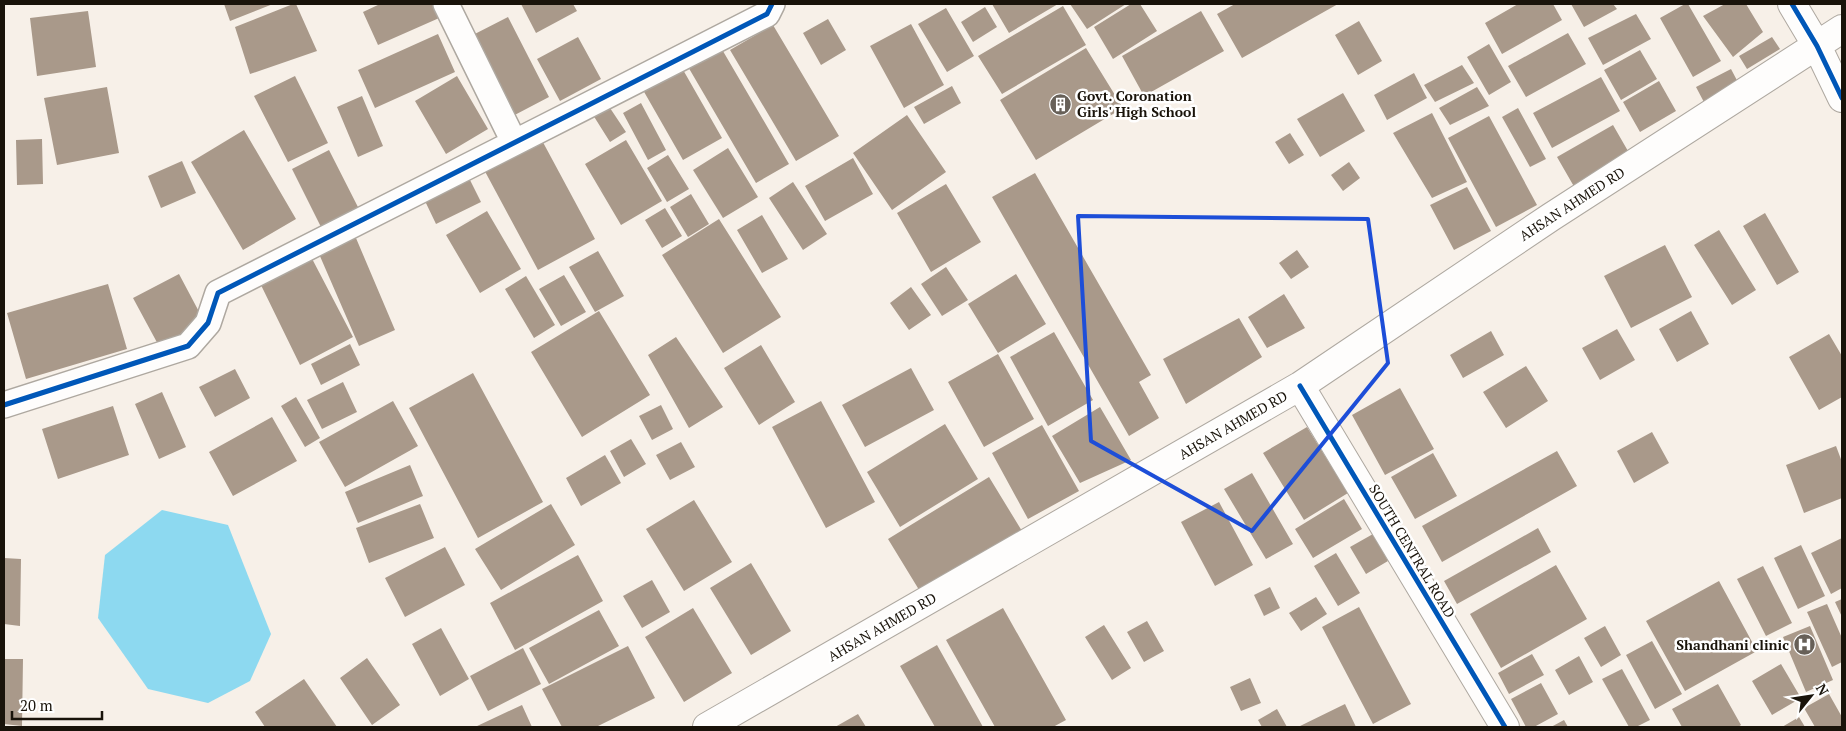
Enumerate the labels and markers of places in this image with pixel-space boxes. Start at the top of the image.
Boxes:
place label: Govt. Coronation Girls' High School [1077,86,1196,121]
building icon: Govt. Coronation Girls' High School [1049,92,1073,116]
hospital icon: Shandhani clinic [1793,633,1817,657]
place label: Shandhani clinic [1676,635,1789,654]

